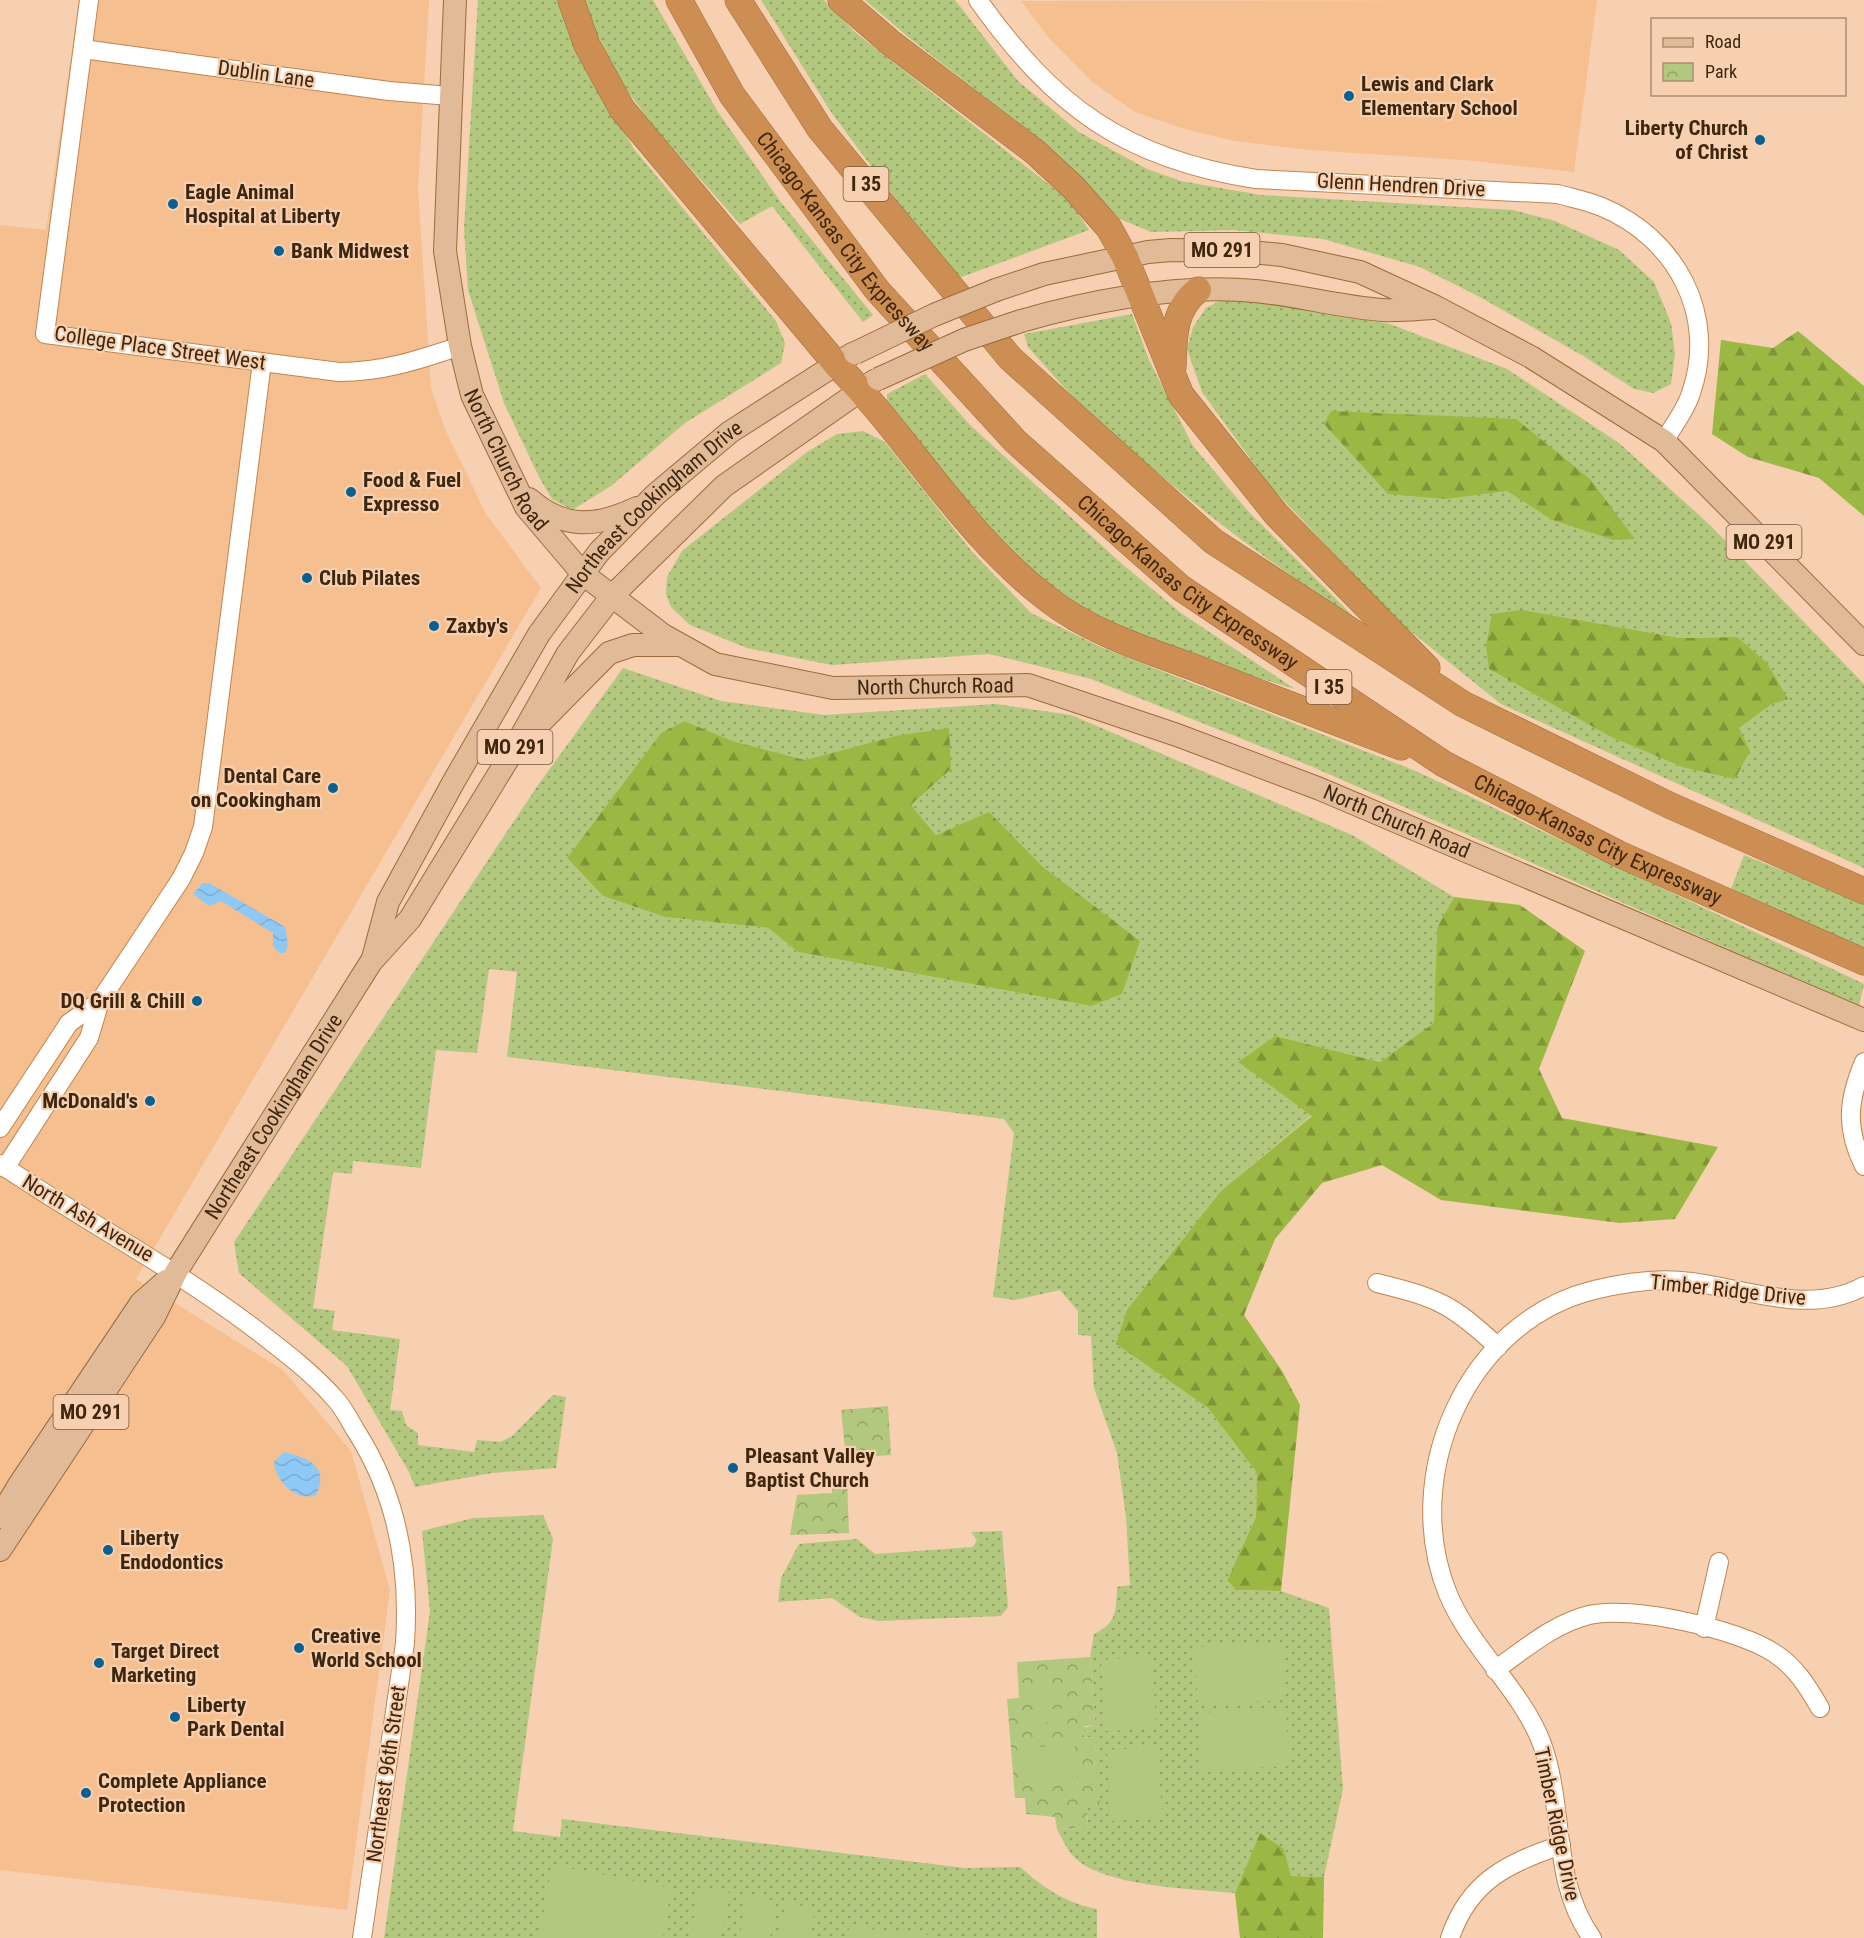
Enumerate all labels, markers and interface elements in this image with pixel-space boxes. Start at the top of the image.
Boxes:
legend [1651,18,1846,96]
text: Road [1705,31,1741,52]
street label: Dublin Lane [216,55,316,93]
text: Park [1705,61,1737,82]
place label: Lewis and Clark Elementary School [1361,72,1518,120]
marker: Lewis and Clark Elementary School [1342,89,1356,103]
place label: Liberty Church of Christ [1625,116,1748,164]
street label: Chicago-Kansas City Expressway [752,127,939,356]
marker: Liberty Church of Christ [1753,133,1767,147]
road number: I 35 [844,167,888,201]
street label: Glenn Hendren Drive [1316,169,1486,201]
place label: Eagle Animal Hospital at Liberty [185,180,341,228]
marker: Eagle Animal Hospital at Liberty [166,197,180,211]
road number: MO 291 [1184,233,1260,267]
place label: Bank Midwest [291,239,409,263]
marker: Bank Midwest [272,244,286,258]
street label: College Place Street West [53,321,267,375]
street label: North Church Road [459,385,553,536]
street label: Northeast Cookingham Drive [561,415,747,598]
place label: Food & Fuel Expresso [363,468,461,516]
marker: Food & Fuel Expresso [344,485,358,499]
street label: Chicago-Kansas City Expressway [1072,490,1303,675]
road number: MO 291 [1726,525,1802,559]
place label: Club Pilates [319,566,420,590]
marker: Club Pilates [300,571,314,585]
place label: Zaxby's [446,614,508,638]
marker: Zaxby's [427,619,441,633]
road number: I 35 [1306,670,1352,704]
street label: North Church Road [857,673,1014,700]
road number: MO 291 [478,730,552,764]
place label: Dental Care on Cookingham [190,764,321,812]
street label: Chicago-Kansas City Expressway [1470,769,1726,910]
street label: North Church Road [1320,780,1474,863]
marker: Dental Care on Cookingham [326,781,340,795]
place label: DQ Grill & Chill [60,989,185,1013]
marker: DQ Grill & Chill [190,994,204,1008]
street label: Northeast Cookingham Drive [200,1009,347,1224]
place label: McDonald's [42,1089,138,1113]
marker: McDonald's [143,1094,157,1108]
street label: North Ash Avenue [18,1169,158,1267]
street label: Timber Ridge Drive [1649,1270,1807,1310]
road number: MO 291 [54,1395,128,1429]
place label: Pleasant Valley Baptist Church [745,1444,875,1492]
marker: Pleasant Valley Baptist Church [726,1461,740,1475]
place label: Liberty Endodontics [120,1526,224,1574]
marker: Liberty Endodontics [101,1543,115,1557]
place label: Creative World School [311,1624,422,1672]
place label: Target Direct Marketing [111,1639,219,1687]
marker: Creative World School [292,1641,306,1655]
marker: Target Direct Marketing [92,1656,106,1670]
street label: Northeast 96th Street [362,1684,410,1864]
place label: Liberty Park Dental [187,1693,284,1741]
marker: Liberty Park Dental [168,1710,182,1724]
street label: Timber Ridge Drive [1529,1745,1585,1903]
place label: Complete Appliance Protection [98,1769,266,1817]
marker: Complete Appliance Protection [79,1786,93,1800]

